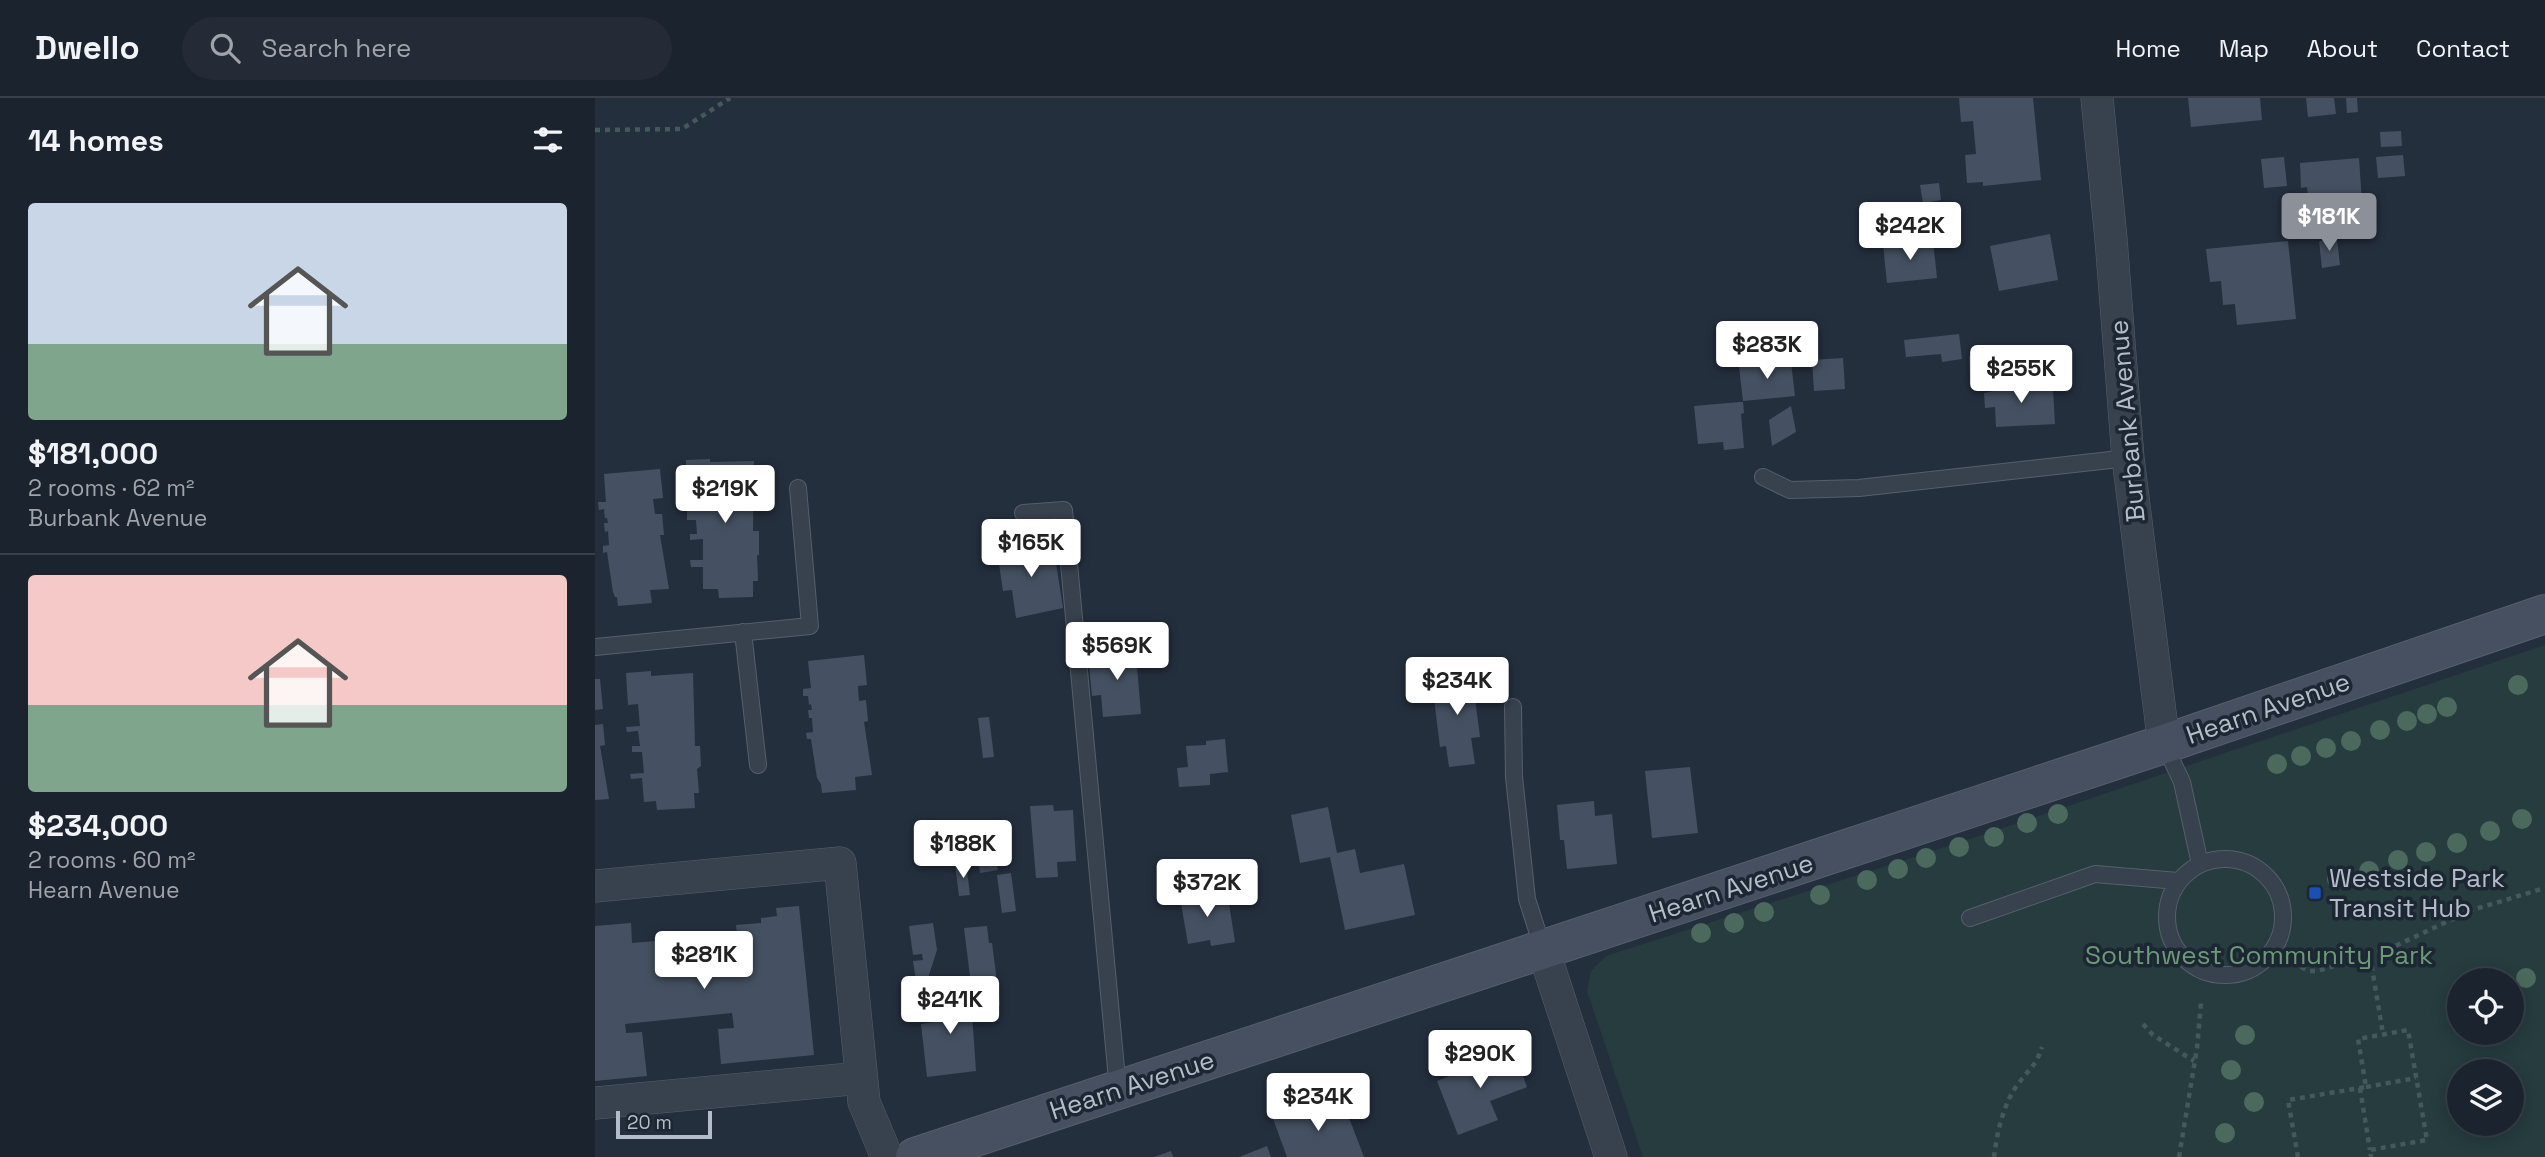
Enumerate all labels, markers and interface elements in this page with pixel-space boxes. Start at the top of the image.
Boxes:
search box [182,17,672,80]
text: Dwello [35,27,140,69]
icon: search [206,29,244,67]
text: Search here [262,31,411,65]
text: Home [2115,33,2181,64]
text: Map [2219,33,2269,64]
text: About [2307,33,2378,64]
text: Contact [2416,33,2510,64]
text: 14 homes [28,121,164,160]
icon: filters [529,121,567,159]
pin: $181K [2280,194,2378,253]
text: $181K [2298,201,2360,231]
pin: $242K [1861,202,1959,262]
text: $242K [1875,210,1945,240]
icon: home [235,248,361,374]
street label: Burbank Avenue [2101,319,2153,523]
pin: $283K [1718,322,1816,381]
text: $283K [1732,329,1802,359]
pin: $255K [1972,345,2070,405]
text: $255K [1986,353,2056,383]
text: $181,000 [28,434,158,473]
pin: $219K [676,466,774,525]
text: 2 rooms · 62 m² [28,473,194,503]
text: $219K [692,473,758,503]
text: Burbank Avenue [28,503,207,533]
pin: $165K [982,519,1080,579]
text: $165K [998,527,1064,557]
icon: home [235,620,361,746]
pin: $569K [1068,622,1166,682]
text: $569K [1082,630,1152,660]
pin: $234K [1408,658,1506,717]
street label: Hearn Avenue [2181,664,2355,752]
text: $234K [1422,665,1492,695]
text: $234,000 [28,806,168,845]
pin: $188K [914,820,1012,880]
text: $188K [930,828,996,858]
text: 2 rooms · 60 m² [28,845,195,875]
street label: Hearn Avenue [1644,845,1818,931]
pin: $372K [1158,860,1256,919]
place label: Westside Park Transit Hub [2329,861,2505,925]
text: $372K [1173,867,1241,897]
text: Hearn Avenue [28,875,180,905]
marker: Westside Park Transit Hub [2307,885,2323,901]
pin: $281K [655,932,753,991]
park label: Southwest Community Park [2085,938,2433,972]
text: $281K [671,939,737,969]
map controls [2447,968,2524,1136]
button: locate [2447,968,2524,1045]
pin: $241K [901,976,999,1036]
text: $241K [917,984,983,1014]
pin: $290K [1431,1030,1529,1090]
text: $290K [1444,1038,1516,1068]
street label: Hearn Avenue [1045,1042,1219,1128]
button: layers [2447,1059,2524,1136]
pin: $234K [1269,1074,1367,1133]
text: $234K [1283,1081,1353,1111]
scale bar [616,1108,712,1140]
text: 20 m [627,1110,672,1135]

